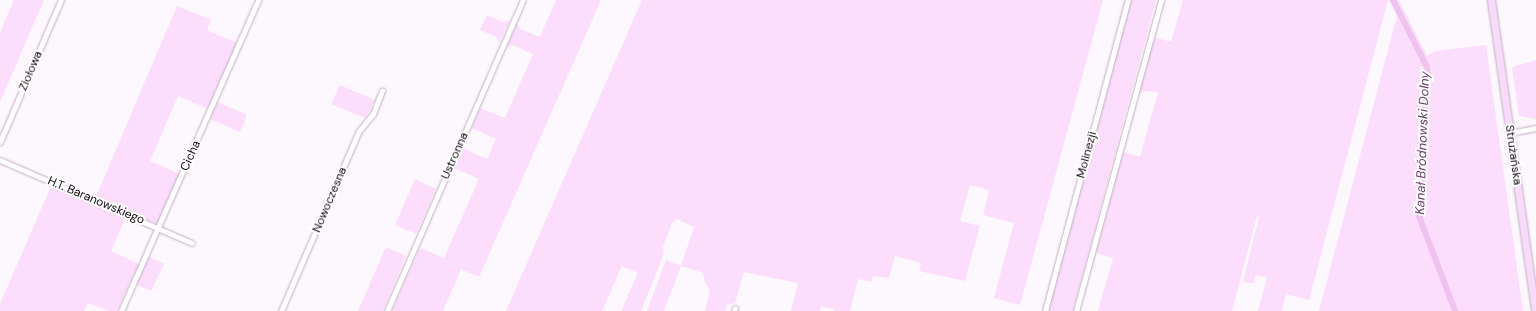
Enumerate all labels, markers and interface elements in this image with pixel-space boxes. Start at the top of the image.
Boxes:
street label: Ziołowa [16,49,46,93]
water label: Kanał Bródnowski Dolny [1413,71,1433,215]
street label: Strużańska [1502,124,1524,186]
street label: Ustronna [438,130,472,182]
street label: Molinezji [1074,130,1100,180]
street label: Cicha [178,139,204,173]
street label: Nowoczesna [310,165,350,235]
street label: H.T. Baranowskiego [45,174,147,228]

